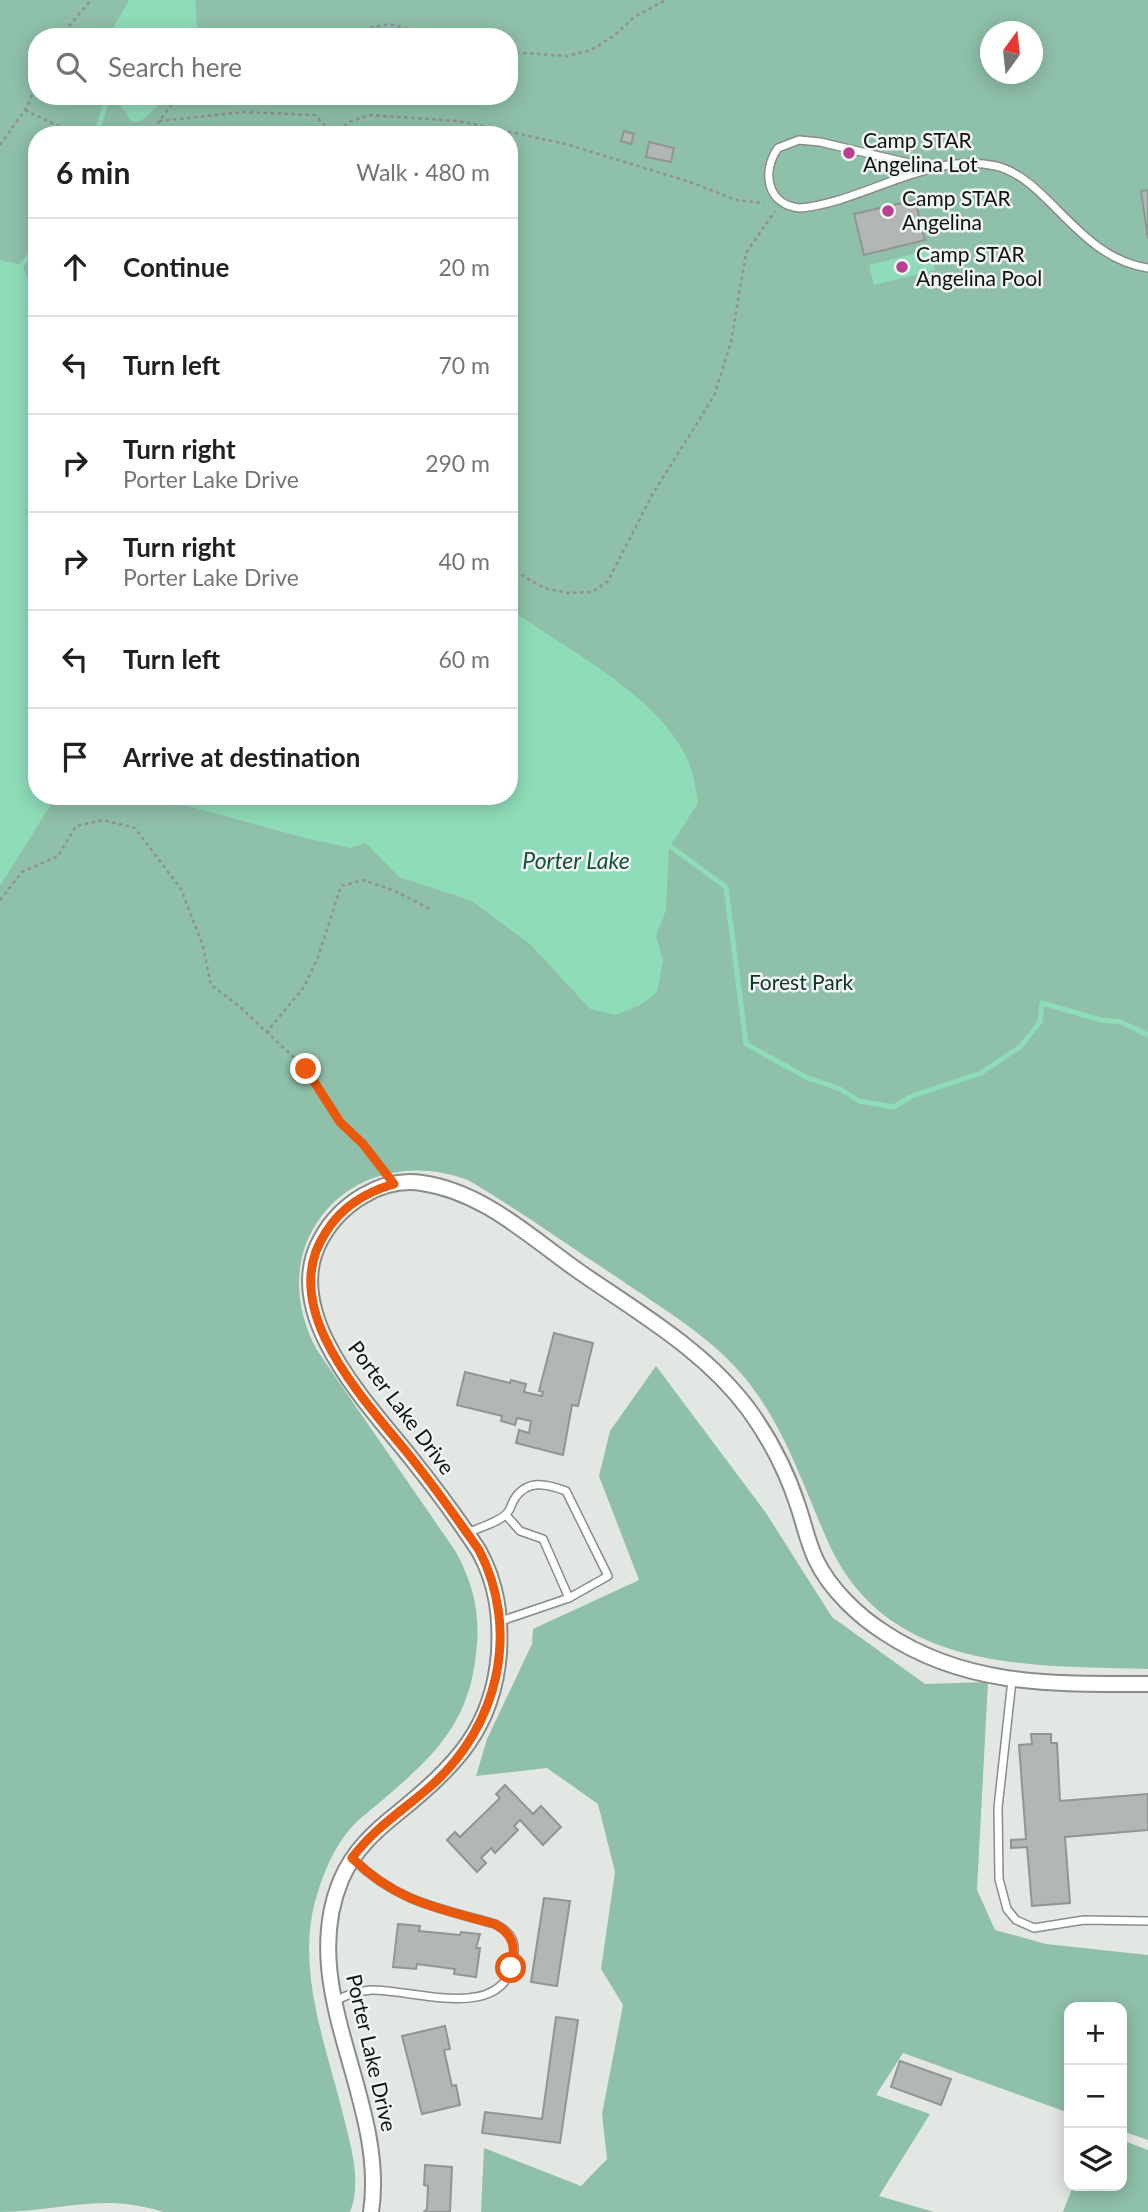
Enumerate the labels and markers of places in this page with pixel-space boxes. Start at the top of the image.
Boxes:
place label: Camp STAR Angelina Lot [863,127,978,176]
marker: Camp STAR Angelina Lot [841,145,857,161]
place label: Camp STAR Angelina [902,185,1011,234]
marker: Camp STAR Angelina [880,203,896,219]
place label: Camp STAR Angelina Pool [916,241,1042,290]
marker: Camp STAR Angelina Pool [894,259,910,275]

